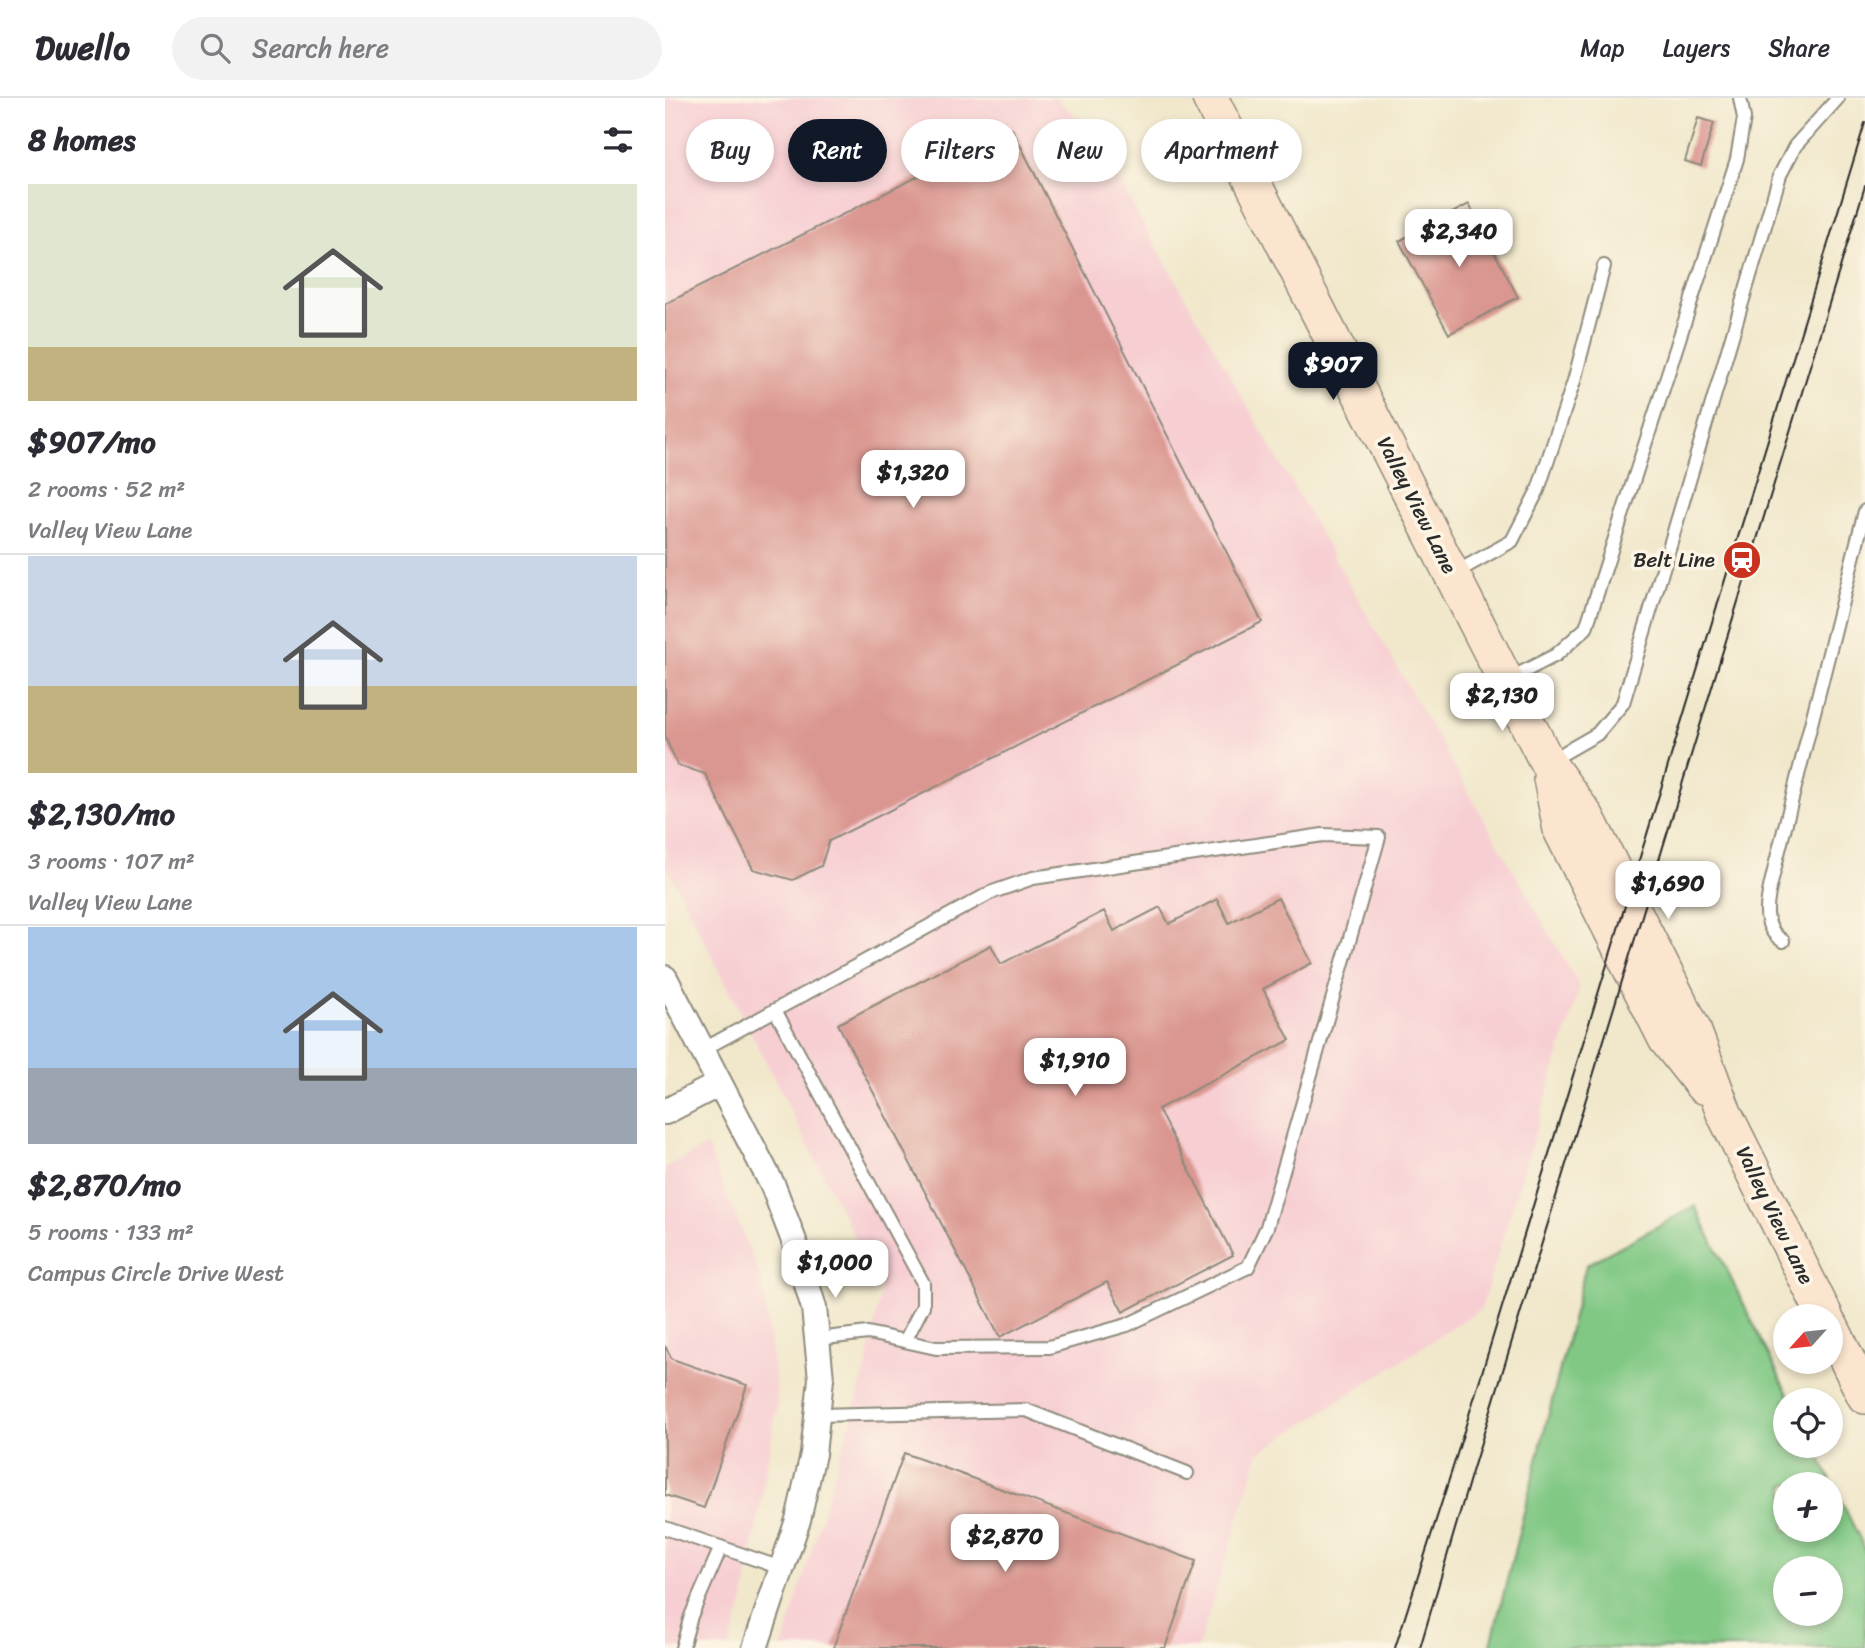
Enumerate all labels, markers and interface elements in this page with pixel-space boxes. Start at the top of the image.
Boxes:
search box [172,17,662,80]
text: Dwello [35,19,130,77]
text: Search here [252,25,389,71]
text: Map [1580,27,1625,69]
text: Layers [1663,27,1730,69]
text: Share [1768,27,1830,69]
icon: search [196,29,234,67]
text: 8 homes [28,113,136,167]
chip: Buy [686,119,774,182]
chip: Rent [788,119,887,182]
chip: Filters [901,119,1019,182]
chip: New [1033,119,1127,182]
chip: Apartment [1141,119,1302,182]
icon: filters [599,121,637,159]
pin: $2,340 [1402,209,1516,269]
text: $2,340 [1421,211,1497,252]
icon: home [270,230,396,356]
pin: $907 [1292,342,1374,402]
text: $907 [1304,344,1362,385]
text: $907/mo [28,415,156,469]
street label: Valley View Lane [1366,430,1468,580]
pin: $1,320 [856,450,970,510]
text: $1,320 [877,452,949,493]
text: 2 rooms · 52 m² [28,469,185,510]
text: Valley View Lane [28,510,192,551]
station icon: Belt Line [1721,539,1763,581]
place label: Belt Line [1633,541,1715,579]
icon: home [270,602,396,728]
pin: $2,130 [1445,674,1559,733]
text: $2,130 [1466,675,1538,716]
text: $2,130/mo [28,787,175,841]
text: 3 rooms · 107 m² [28,841,195,882]
pin: $1,690 [1611,862,1725,921]
text: $1,690 [1631,863,1705,904]
text: Valley View Lane [28,882,192,923]
icon: home [270,973,396,1099]
pin: $1,910 [1018,1038,1132,1098]
text: $1,910 [1040,1040,1110,1081]
street label: Valley View Lane [1725,1139,1825,1291]
text: $2,870/mo [28,1158,181,1212]
text: 5 rooms · 133 m² [28,1212,194,1253]
pin: $1,000 [778,1240,892,1300]
text: $1,000 [797,1242,873,1283]
text: Campus Circle Drive West [28,1253,284,1294]
north arrow [1773,1304,1843,1374]
map controls [1773,1304,1843,1626]
button: locate [1773,1388,1843,1458]
button: + [1773,1472,1843,1542]
pin: $2,870 [948,1514,1062,1574]
text: $2,870 [967,1516,1043,1557]
button: − [1773,1556,1843,1626]

